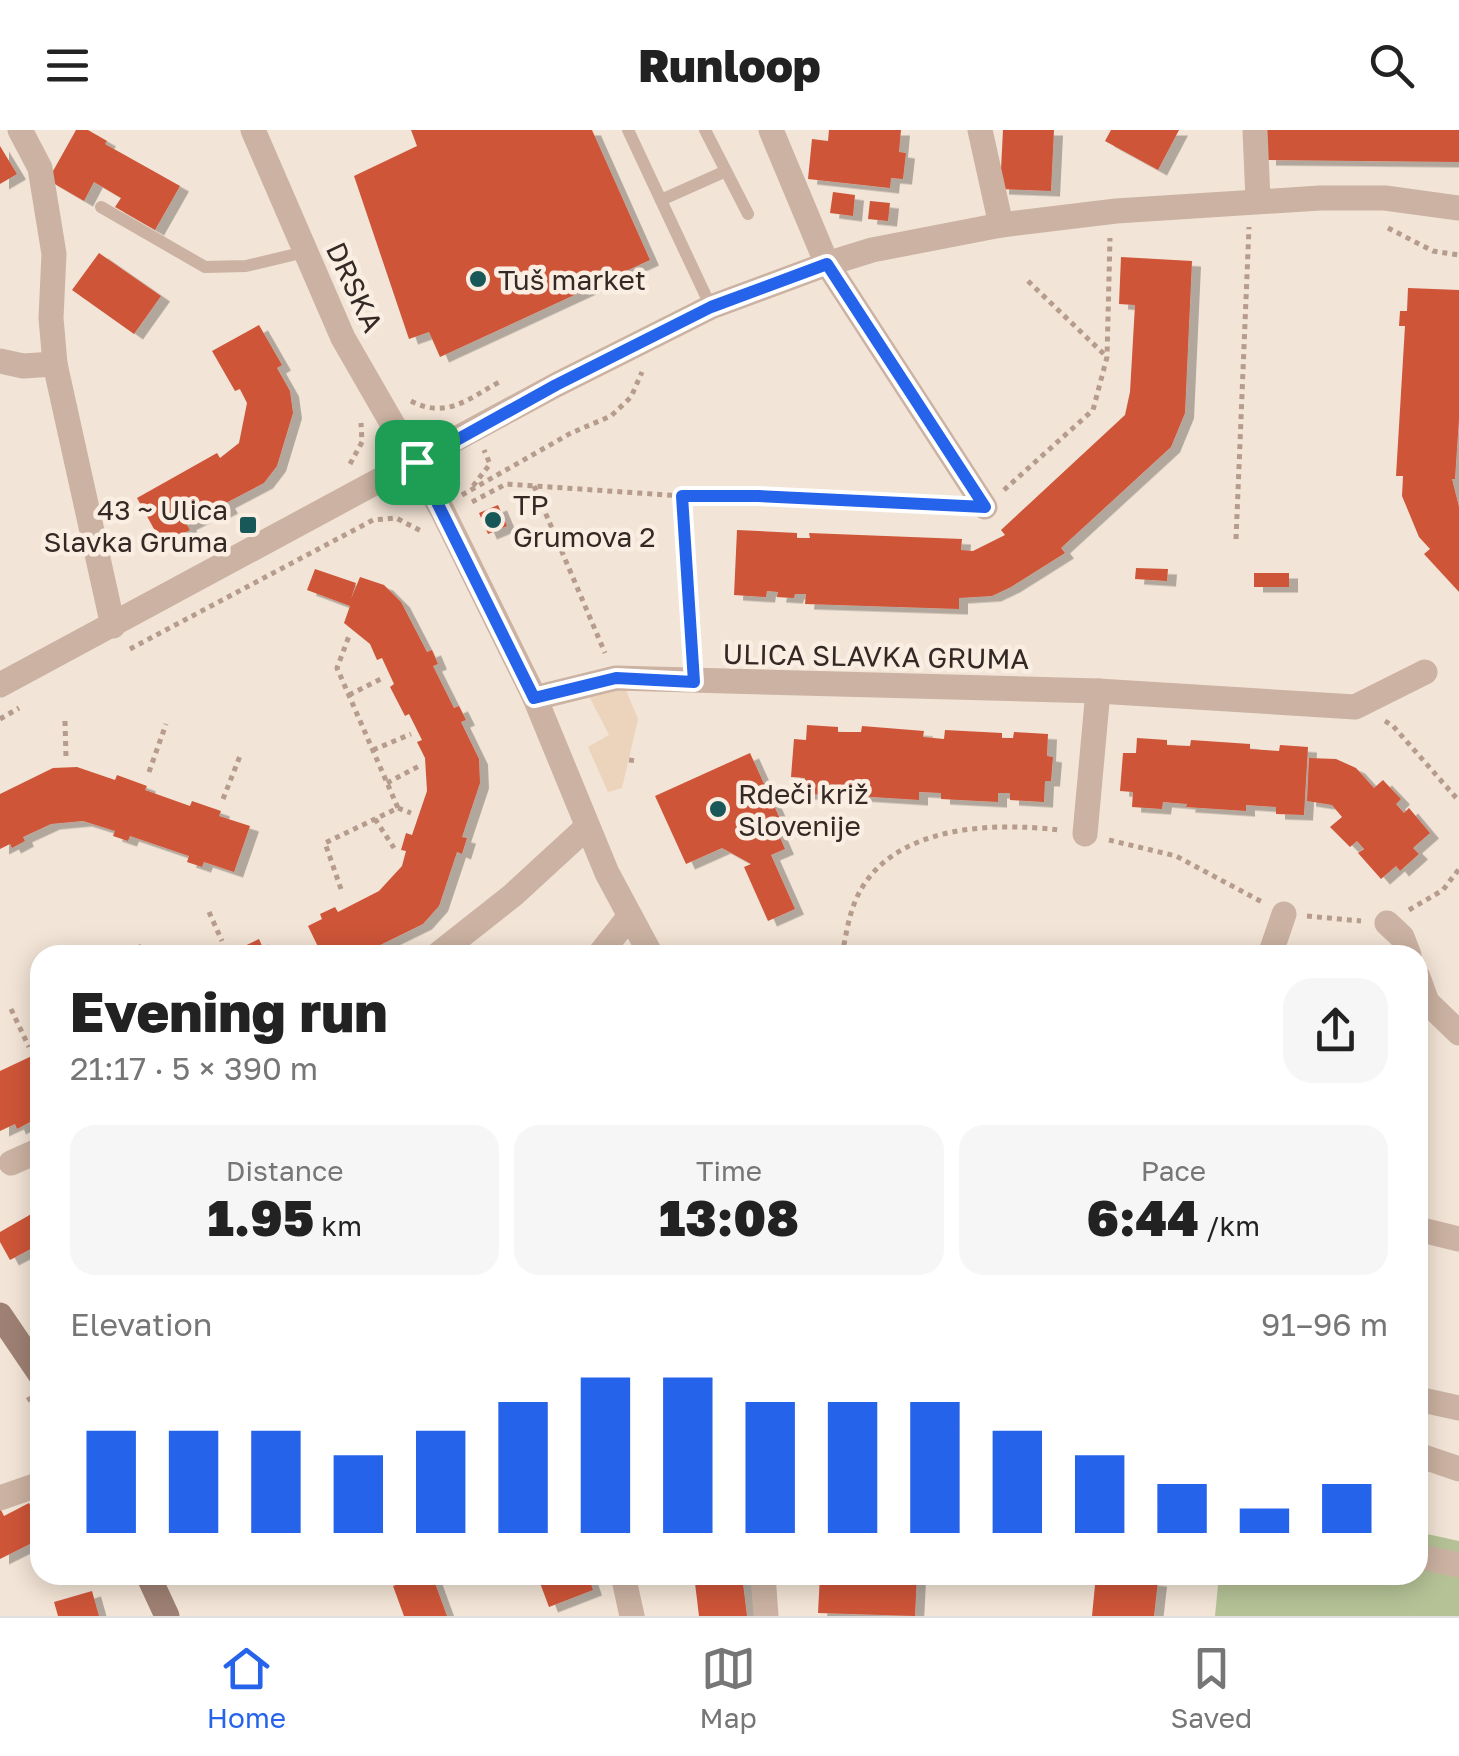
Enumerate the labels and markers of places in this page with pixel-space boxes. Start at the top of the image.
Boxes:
place label: Tuš market [498,263,646,296]
marker: Tuš market [467,268,489,290]
pin [375,420,460,505]
place label: TP Grumova 2 [513,488,656,553]
place label: 43 ~ Ulica Slavka Gruma [44,493,228,558]
marker: TP Grumova 2 [482,509,504,531]
marker: 43 ~ Ulica Slavka Gruma [237,514,259,536]
place label: Rdeči križ Slovenije [738,777,869,842]
marker: Rdeči križ Slovenije [707,798,729,820]

